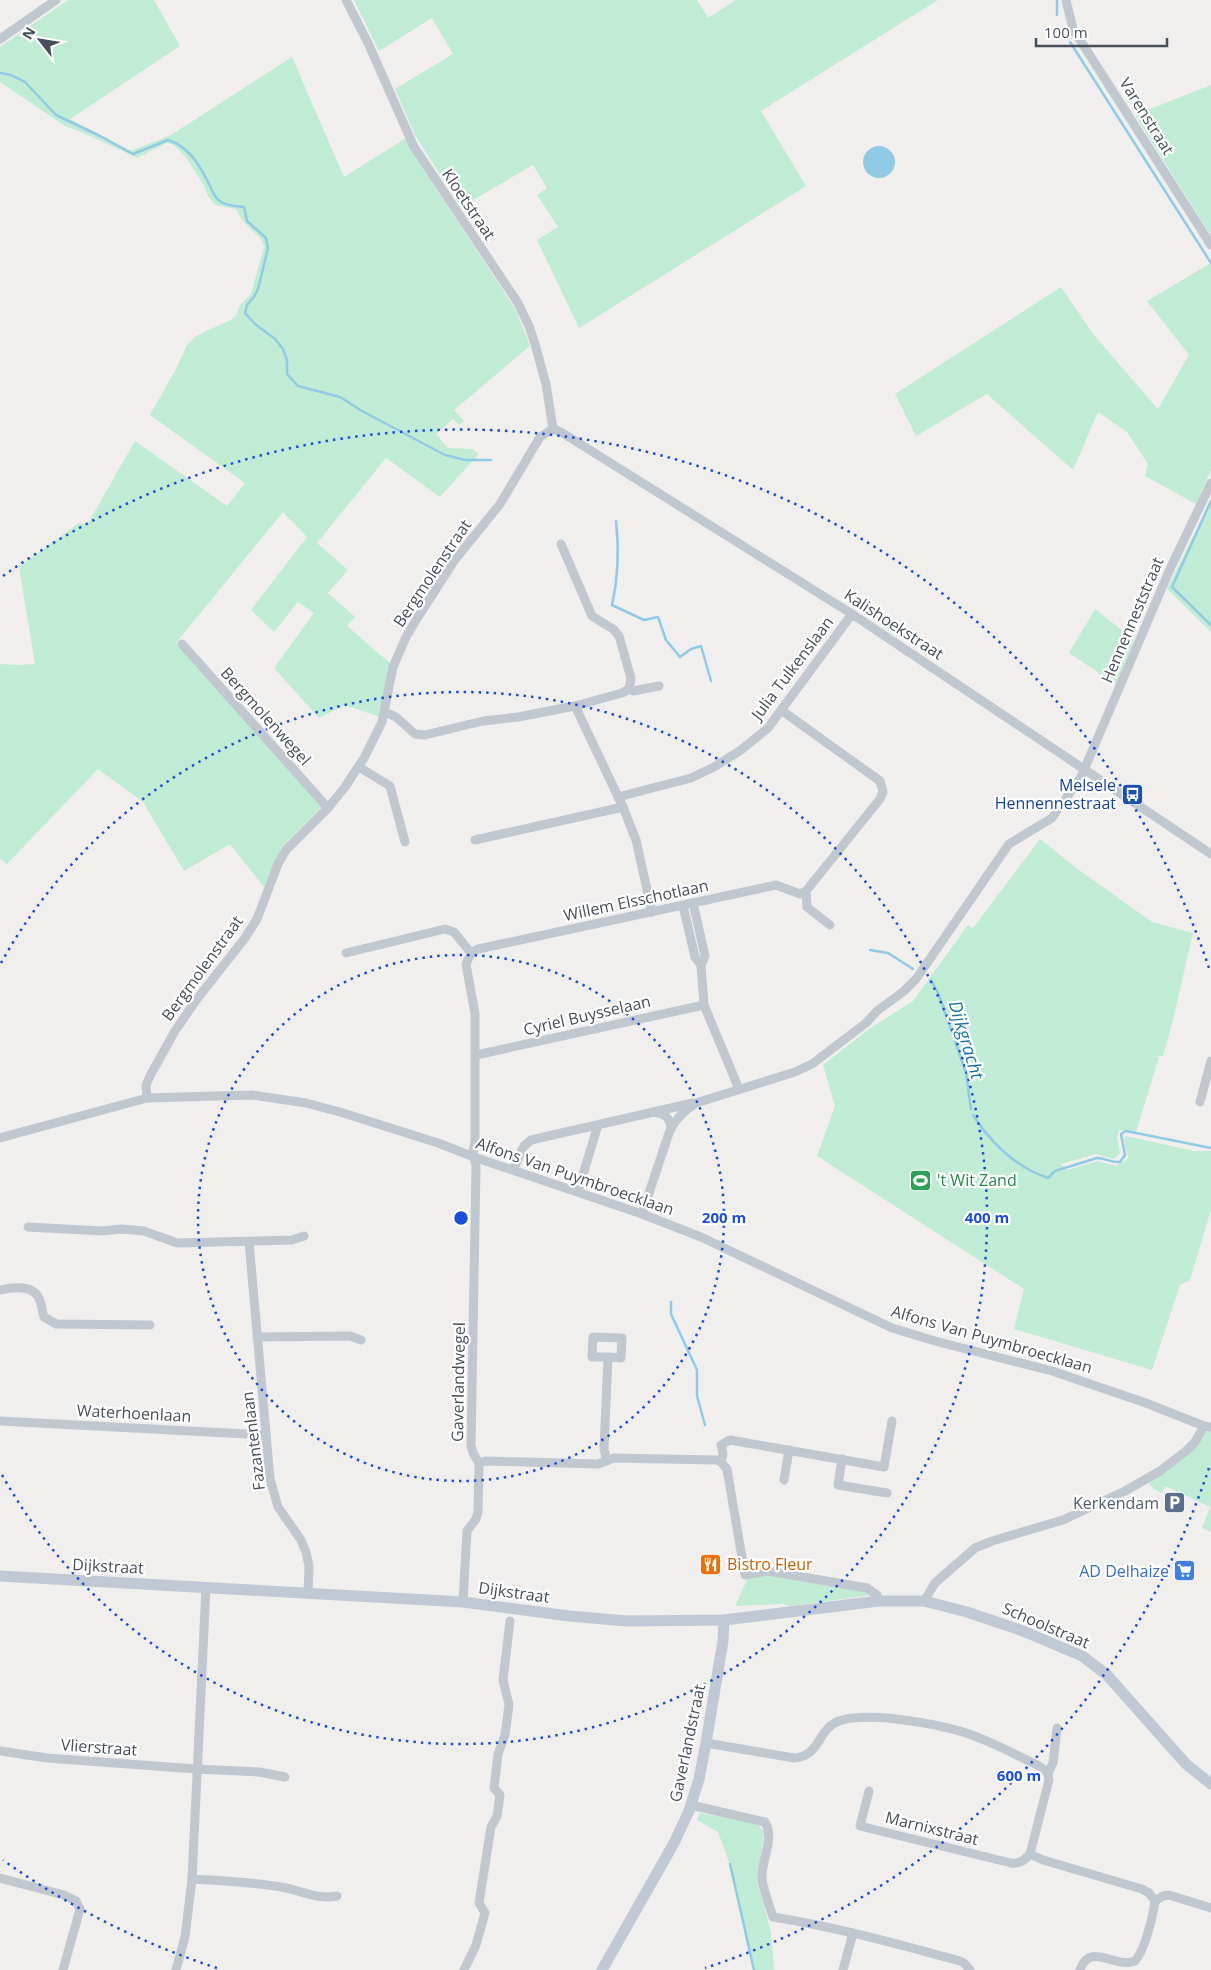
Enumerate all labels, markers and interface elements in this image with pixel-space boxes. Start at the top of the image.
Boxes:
north arrow [15,15,65,65]
scale bar [1036,15,1167,47]
text: 100 m [1044,22,1088,42]
text: N [17,23,40,43]
street label: Varenstraat [1115,73,1180,159]
street label: Kloetstraat [437,164,501,244]
street label: Bergmolenstraat [388,515,476,631]
street label: Hennenneststraat [1096,553,1169,686]
street label: Kalishoekstraat [840,584,948,665]
street label: Julia Tulkenslaan [745,612,838,726]
street label: Bergmolenwegel [216,662,316,770]
place label: Melsele Hennennestraat [995,774,1116,814]
bus stop icon: Melsele Hennennestraat [1120,782,1144,806]
street label: Willem Elsschotlaan [562,874,710,926]
street label: Bergmolenstraat [156,911,248,1025]
street label: Cyriel Buysselaan [521,990,653,1040]
water label: Dijkgracht [944,997,991,1083]
street label: Alfons Van Puymbroecklaan [473,1132,677,1220]
sports icon: 't Wit Zand [909,1168,933,1192]
place label: 't Wit Zand [937,1169,1017,1191]
text: 200 m [702,1207,746,1227]
text: 400 m [965,1207,1009,1227]
centre of rings [452,1209,470,1227]
street label: Alfons Van Puymbroecklaan [889,1300,1095,1378]
street label: Gaverlandwegel [446,1322,470,1442]
street label: Fazantenlaan [236,1390,270,1492]
street label: Waterhoenlaan [76,1399,192,1427]
parking icon: Kerkendam [1163,1491,1187,1515]
place label: Kerkendam [1073,1492,1159,1514]
restaurant icon: Bistro Fleur [699,1552,723,1576]
street label: Dijkstraat [72,1553,145,1579]
place label: Bistro Fleur [727,1553,813,1575]
supermarket icon: AD Delhaize [1173,1559,1197,1583]
place label: AD Delhaize [1079,1560,1169,1582]
street label: Dijkstraat [477,1576,551,1608]
street label: Schoolstraat [999,1597,1093,1653]
street label: Gaverlandstraat [664,1682,710,1804]
street label: Vlierstraat [60,1733,138,1761]
text: 600 m [997,1765,1041,1785]
street label: Marnixstraat [883,1806,981,1850]

